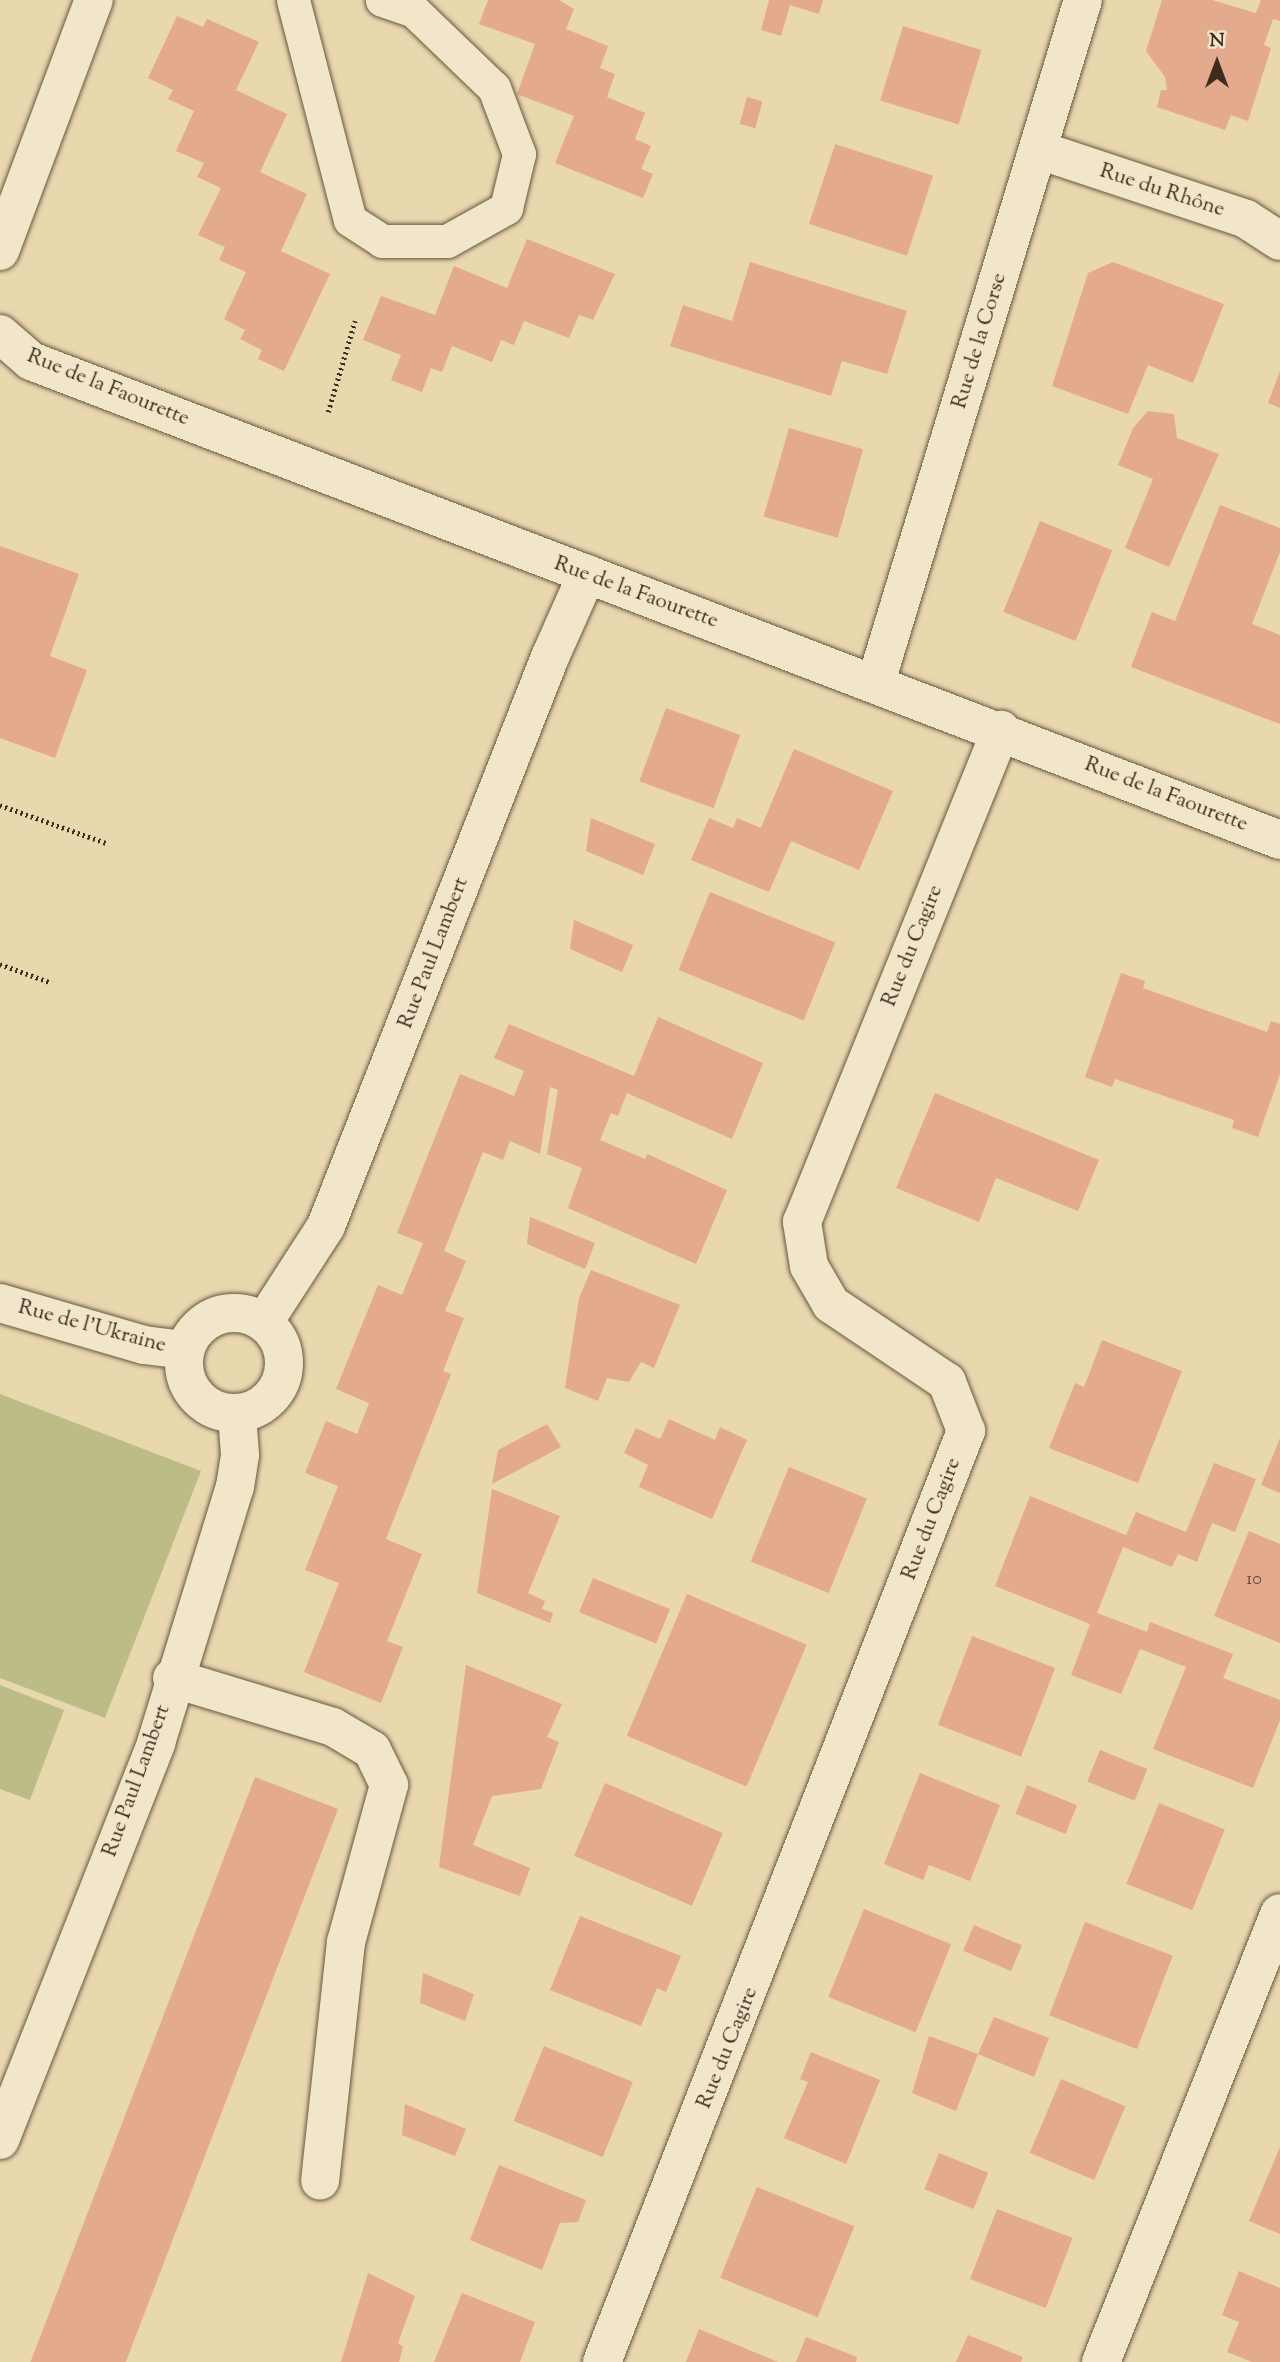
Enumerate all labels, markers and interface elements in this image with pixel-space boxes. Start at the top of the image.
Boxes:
north arrow [1182,28,1252,98]
text: N [1209,28,1225,55]
street label: Rue du Rhône [1096,159,1228,223]
street label: Rue de la Corse [947,270,1013,412]
street label: Rue de la Faourette [23,344,193,432]
street label: Rue de la Faourette [551,552,721,634]
street label: Rue de la Faourette [1081,752,1251,838]
street label: Rue Paul Lambert [394,874,474,1032]
street label: Rue du Cagire [877,882,949,1010]
street label: Rue de l'Ukraine [15,1295,169,1359]
street label: Rue du Cagire [897,1454,967,1584]
house number: 10 [1246,1569,1262,1591]
street label: Rue Paul Lambert [98,1702,176,1860]
street label: Rue du Cagire [692,1984,764,2112]

